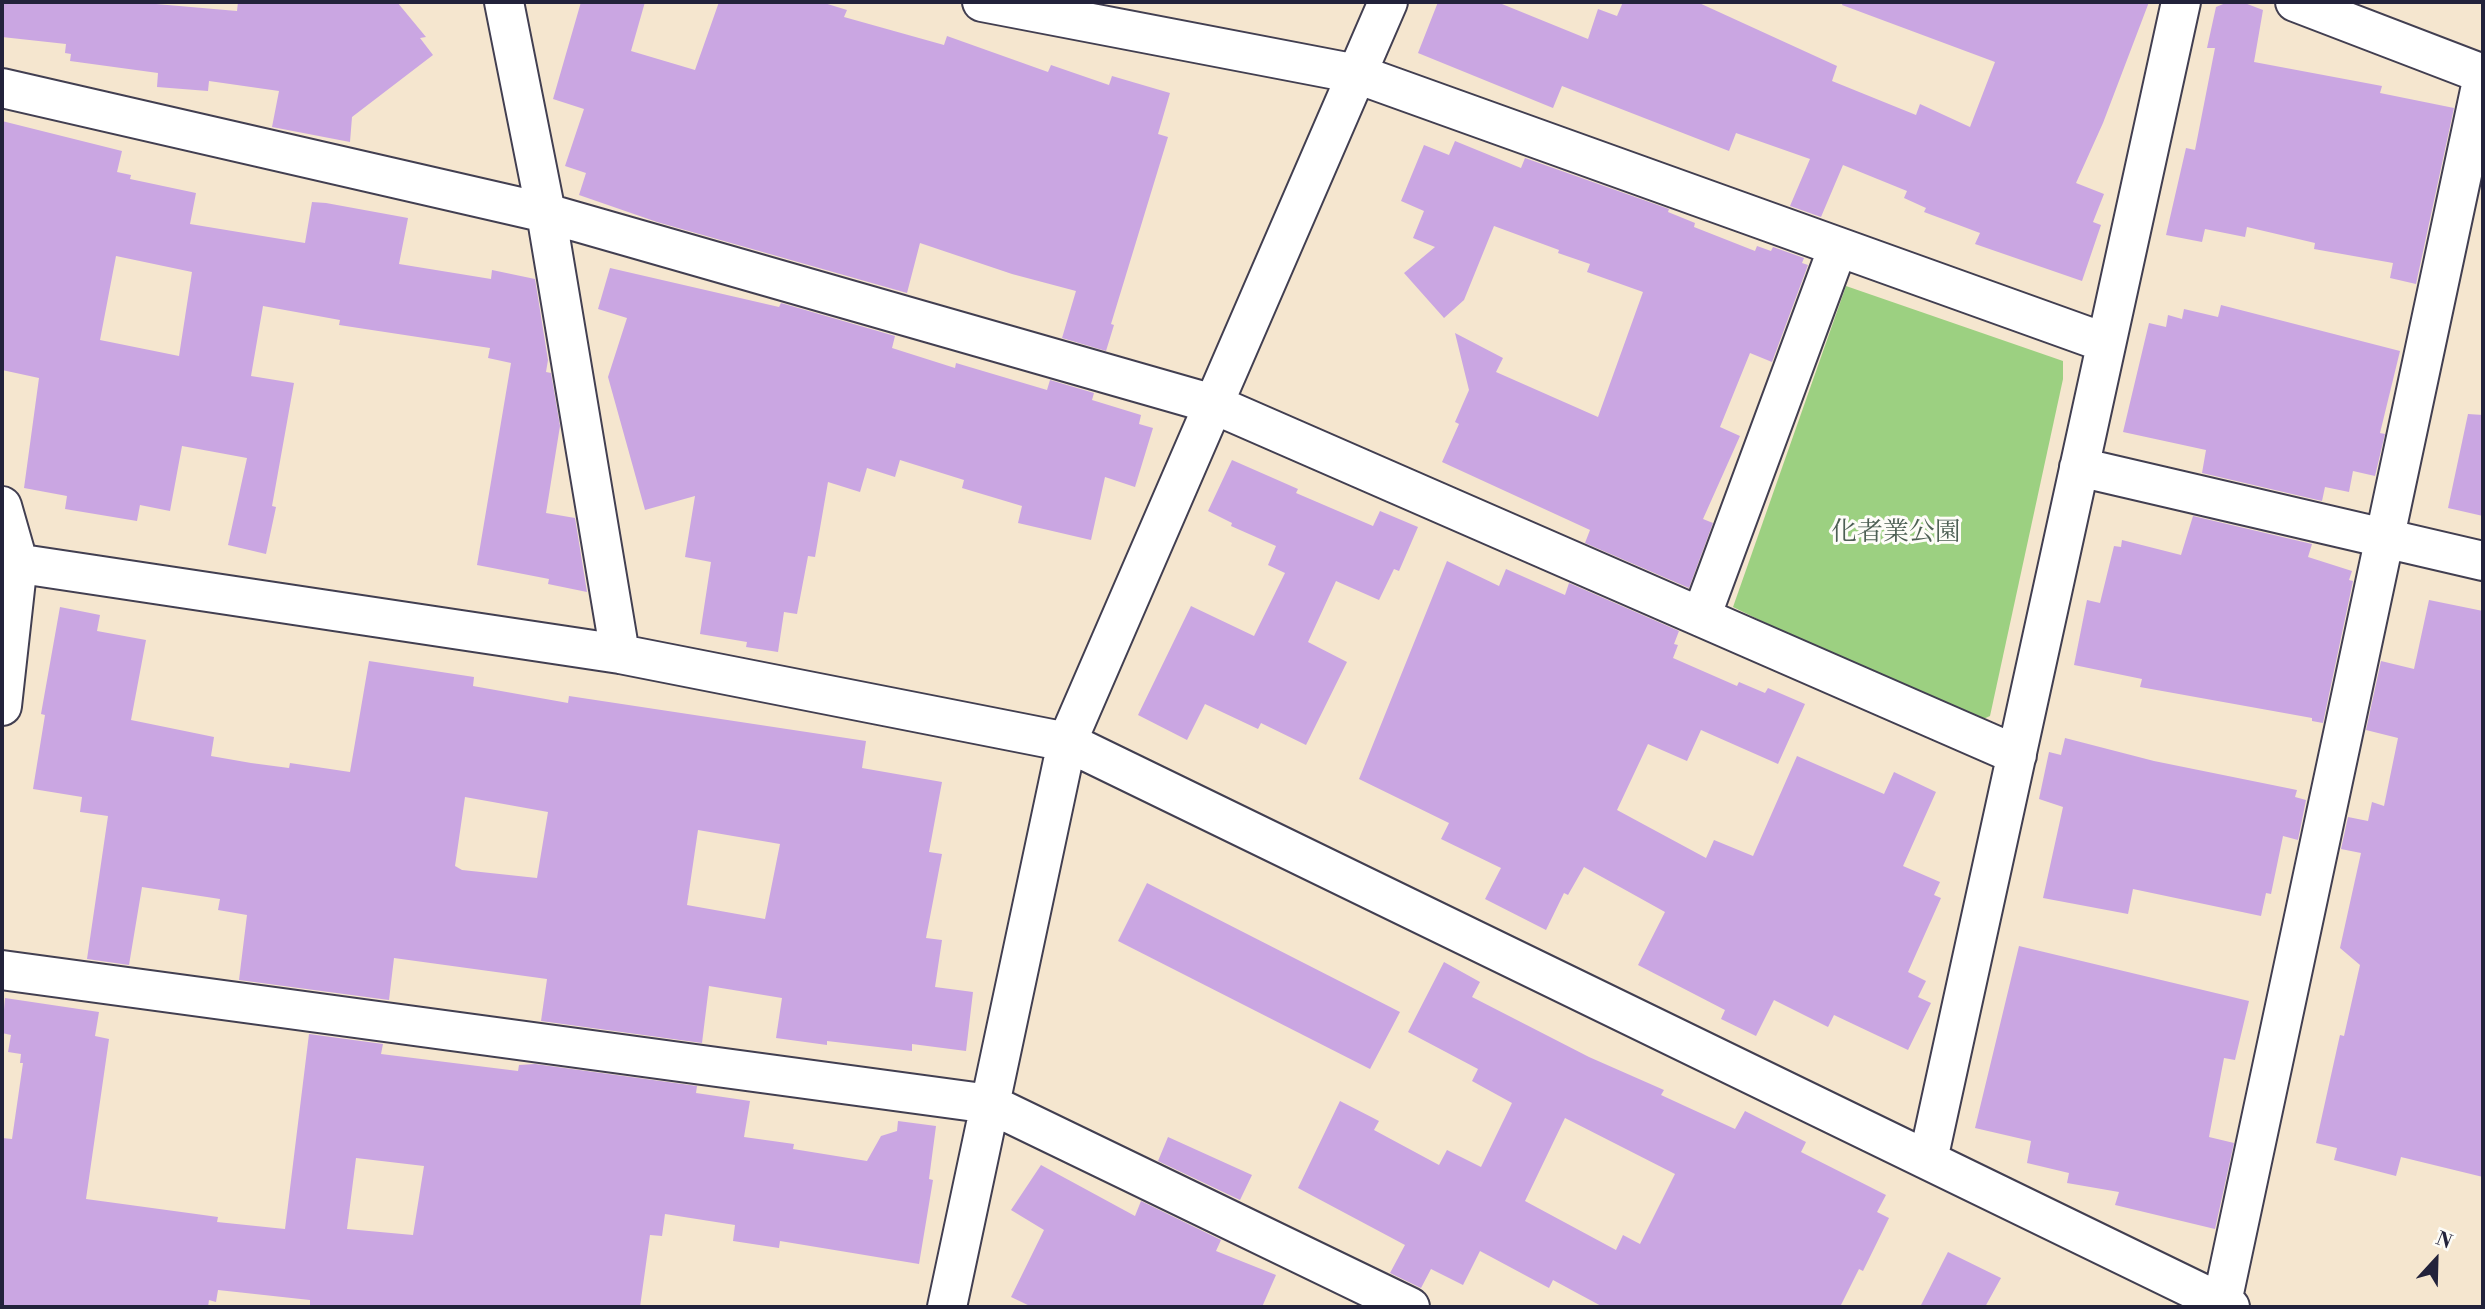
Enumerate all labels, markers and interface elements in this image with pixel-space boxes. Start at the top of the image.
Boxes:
park label: 化者業公園 [1831,518,1961,550]
north arrow [2401,1225,2471,1295]
text: N [2432,1227,2455,1254]

